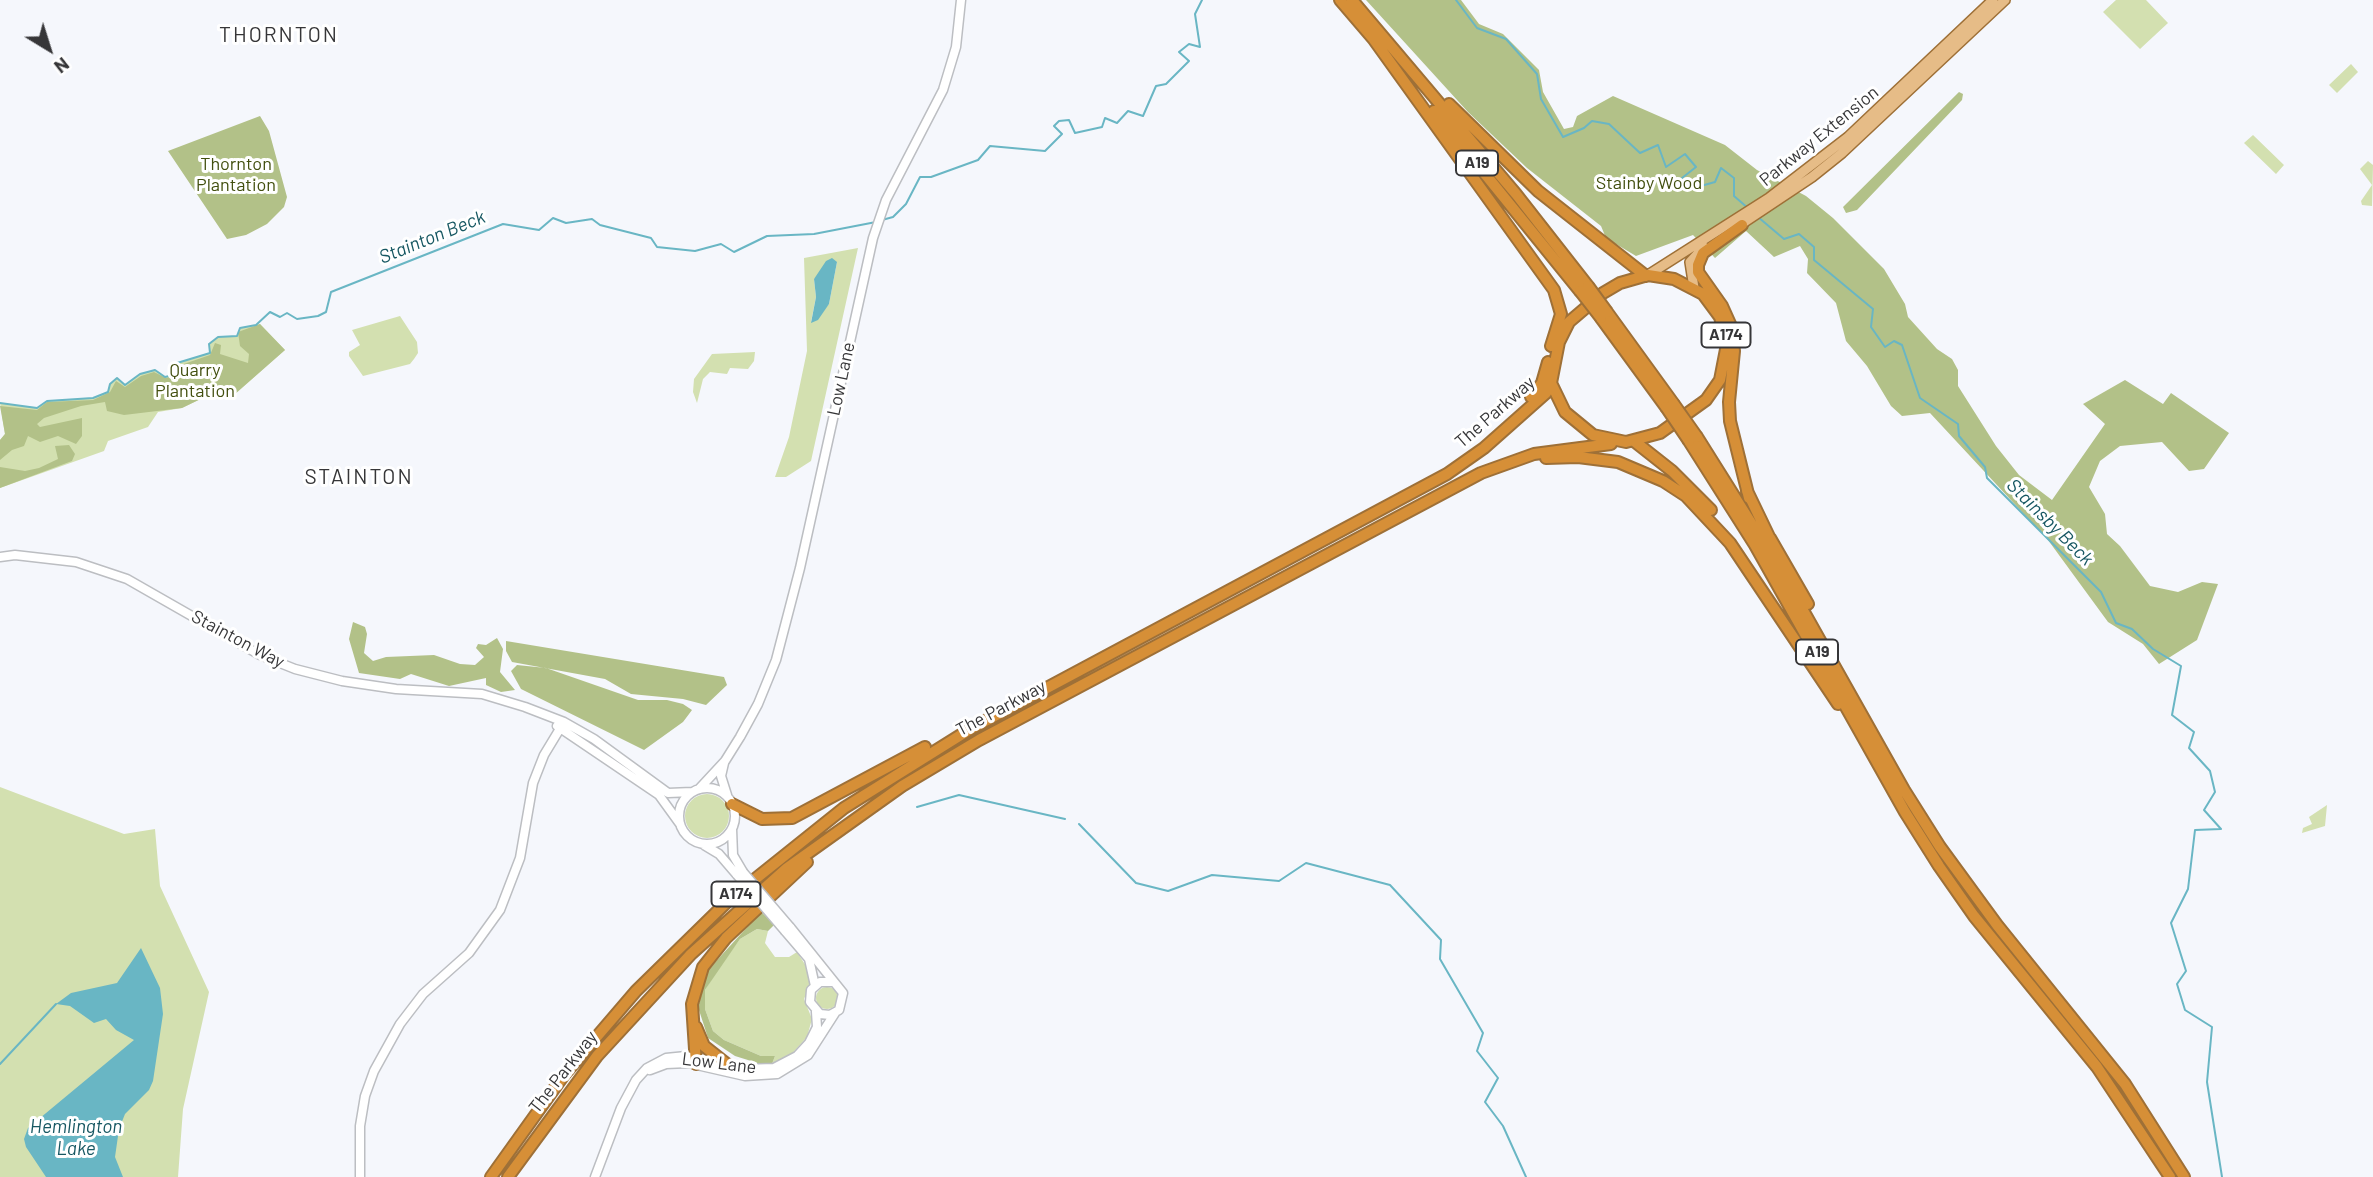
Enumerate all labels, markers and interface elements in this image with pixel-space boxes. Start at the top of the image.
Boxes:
north arrow [14,14,84,84]
district label: THORNTON [220,22,338,48]
text: N [50,53,74,79]
street label: Parkway Extension [1755,81,1883,191]
road number: A19 [1456,150,1498,176]
park label: Thornton Plantation [196,153,276,196]
park label: Stainby Wood [1596,172,1702,194]
water label: Stainton Beck [376,205,488,269]
road number: A174 [1702,322,1750,348]
street label: Low Lane [823,340,859,418]
park label: Quarry Plantation [155,359,235,402]
street label: The Parkway [1451,372,1539,452]
district label: STAINTON [305,464,413,490]
water label: Stainsby Beck [2002,474,2098,570]
street label: Stainton Way [188,605,288,673]
road number: A19 [1796,639,1838,664]
street label: The Parkway [952,675,1050,741]
road number: A174 [712,881,760,906]
street label: The Parkway [524,1027,602,1117]
street label: Low Lane [681,1048,757,1078]
water label: Hemlington Lake [30,1116,122,1160]

